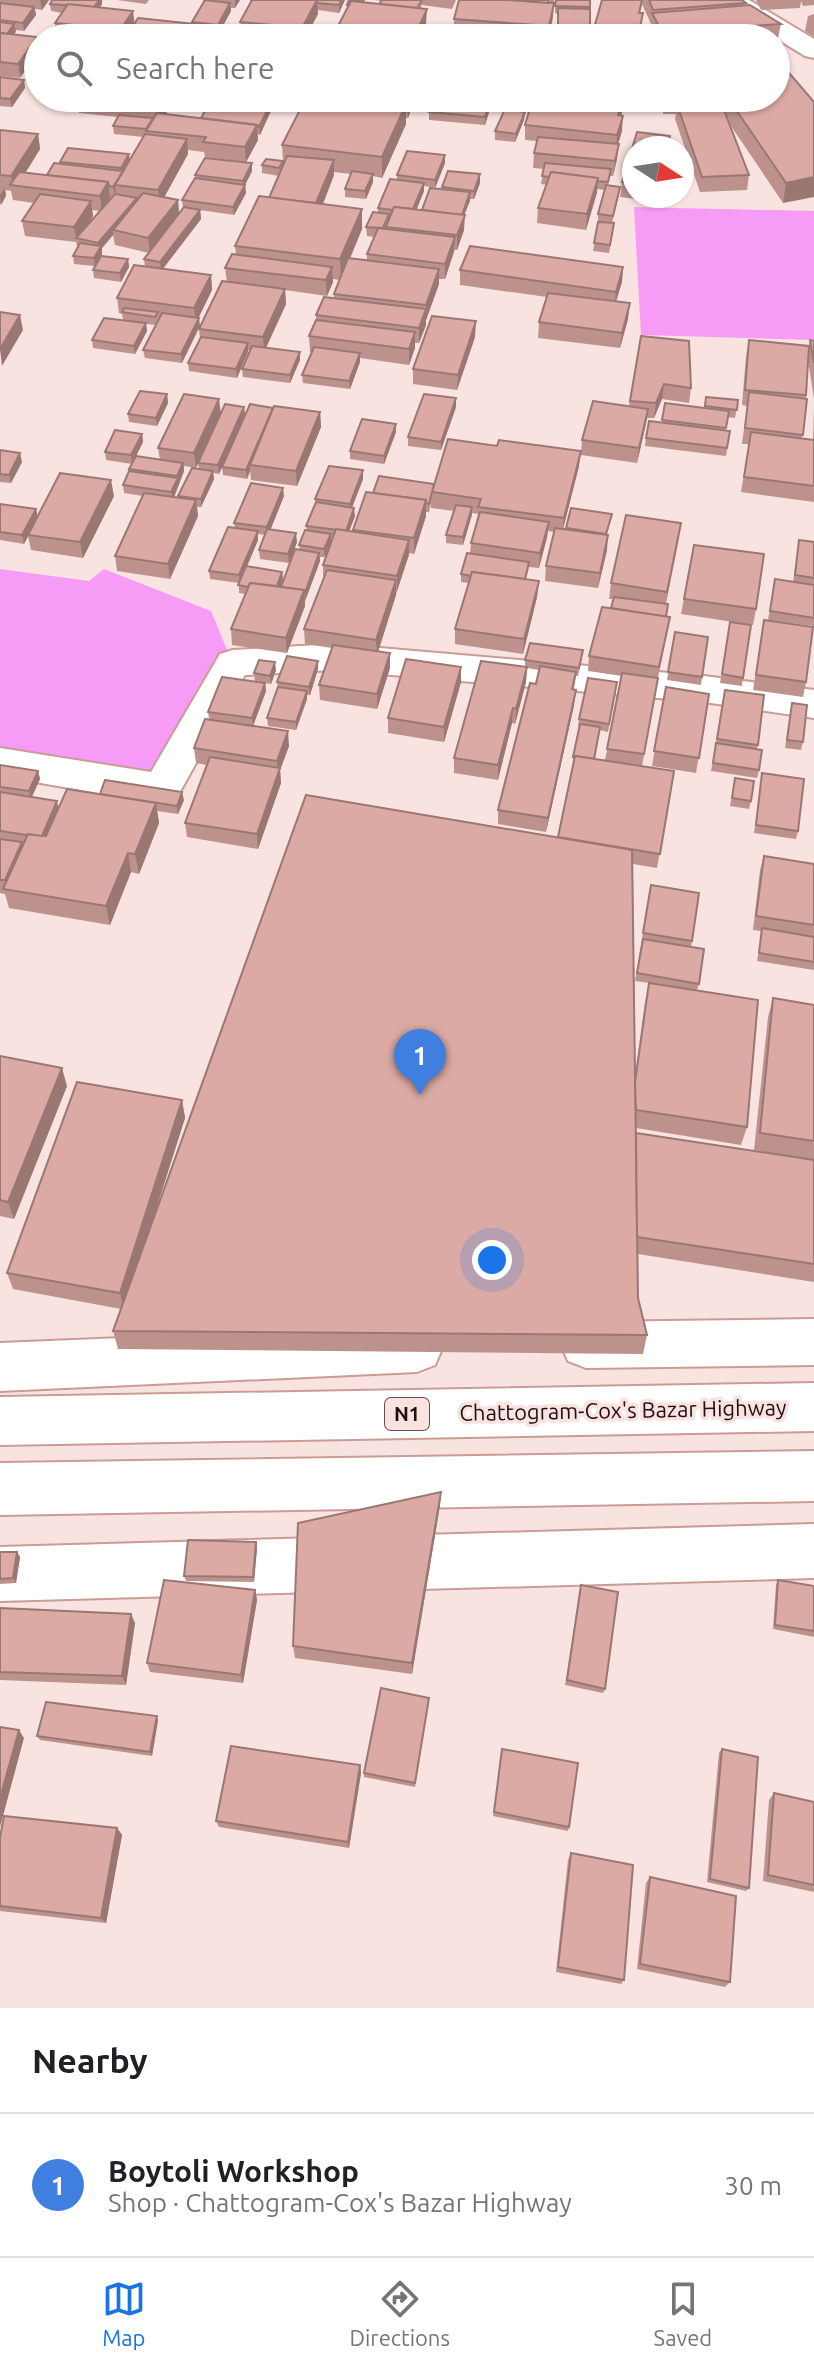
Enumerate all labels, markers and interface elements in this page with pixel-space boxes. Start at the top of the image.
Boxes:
search box [24,24,790,112]
icon: search [52,46,96,90]
text: Search here [116,51,275,85]
north arrow [622,136,694,208]
pin: 1 [394,1029,446,1095]
your location [472,1240,512,1280]
street label: Chattogram-Cox's Bazar Highway [459,1394,787,1425]
road number: N1 [385,1398,429,1430]
text: Nearby [32,2041,147,2079]
text: Boytoli Workshop [108,2154,359,2188]
text: 1 [51,2171,65,2200]
text: 30 m [724,2171,782,2200]
text: Shop · Chattogram-Cox's Bazar Highway [108,2188,572,2217]
tab: Map [102,2277,146,2350]
tab: Directions [349,2277,450,2350]
tab: Saved [654,2277,712,2350]

